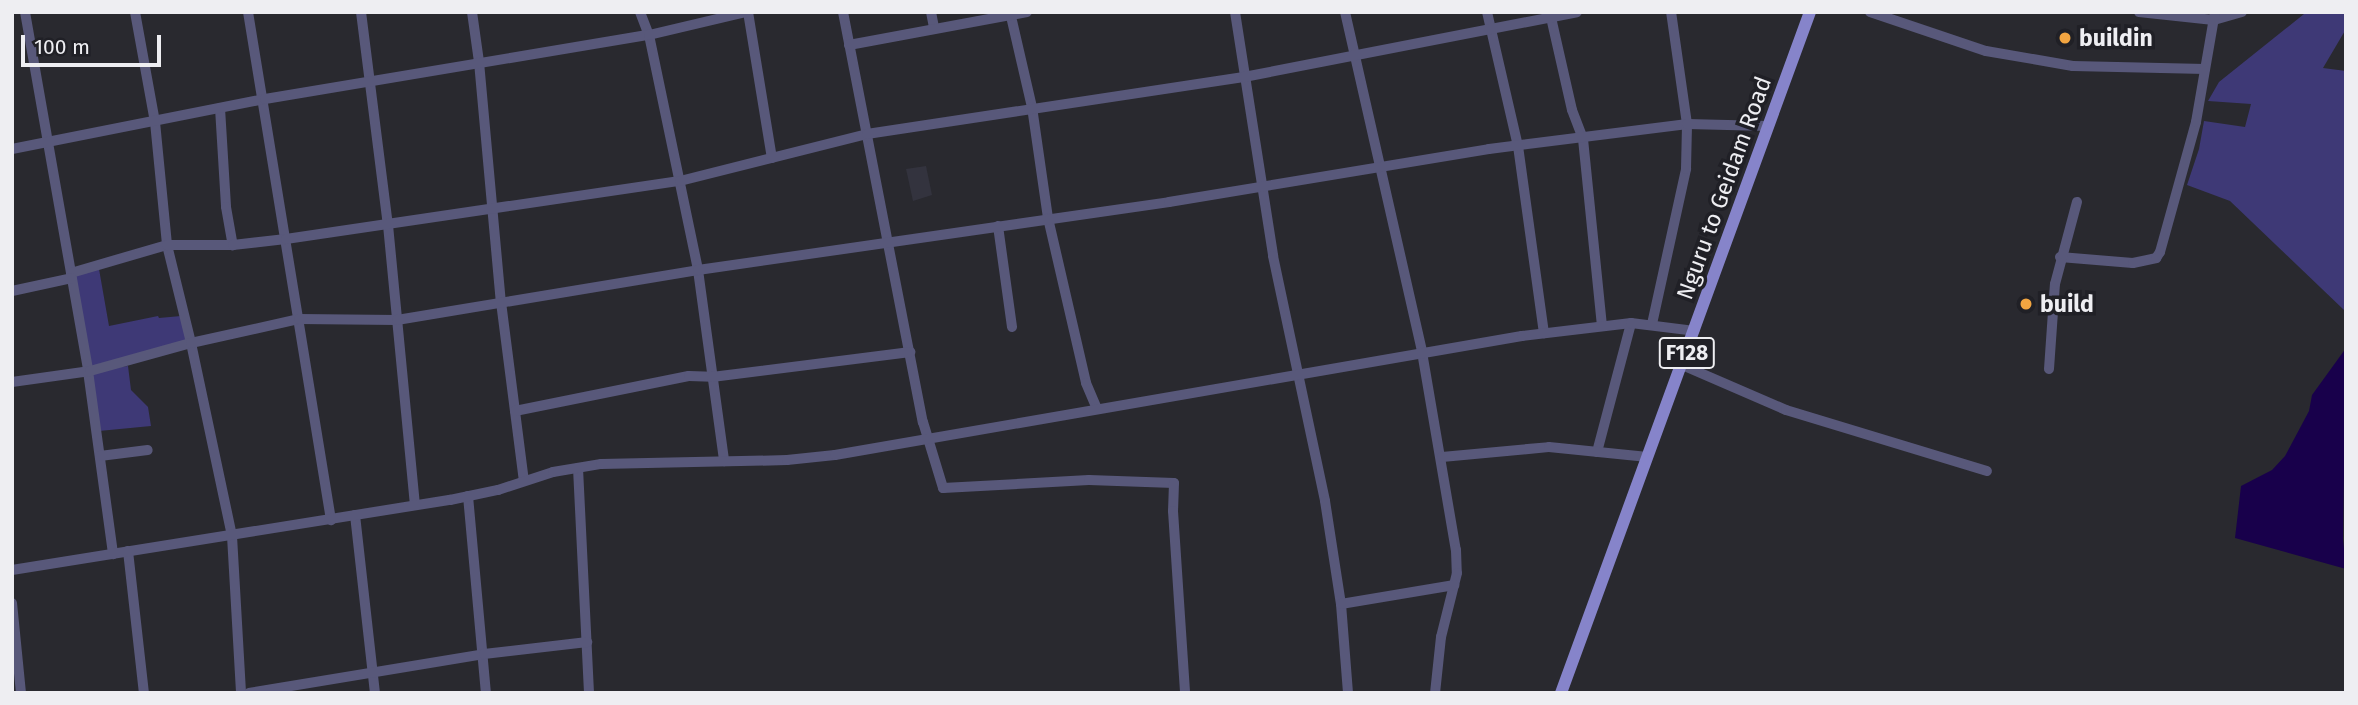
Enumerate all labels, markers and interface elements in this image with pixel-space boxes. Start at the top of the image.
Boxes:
scale bar [24,21,164,65]
place label: buildin [2079,24,2153,52]
marker: buildin [2057,30,2073,46]
text: 100 m [34,34,90,60]
street label: Nguru to Geidam Road [1671,73,1777,303]
place label: build [2040,290,2094,318]
marker: build [2018,296,2034,312]
road number: F128 [1657,336,1717,370]

